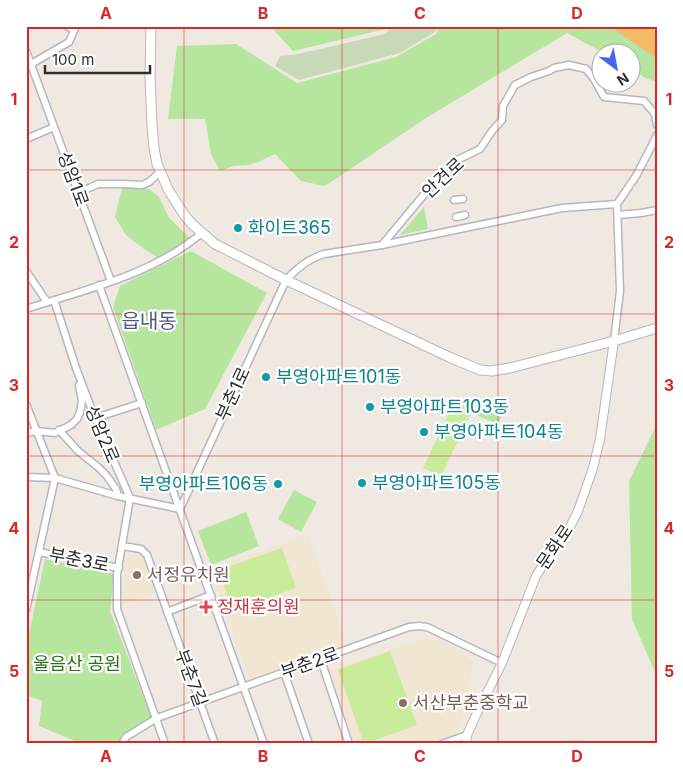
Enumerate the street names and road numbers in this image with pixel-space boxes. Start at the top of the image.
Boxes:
street label: 성암1로 [54,148,93,209]
street label: 안견로 [417,153,468,202]
street label: 부춘1로 [211,364,254,424]
street label: 성암2로 [81,402,124,466]
street label: 문화로 [532,520,577,573]
street label: 부춘3로 [47,543,111,576]
street label: 부춘2로 [278,642,342,683]
street label: 부춘7길 [171,646,212,710]

